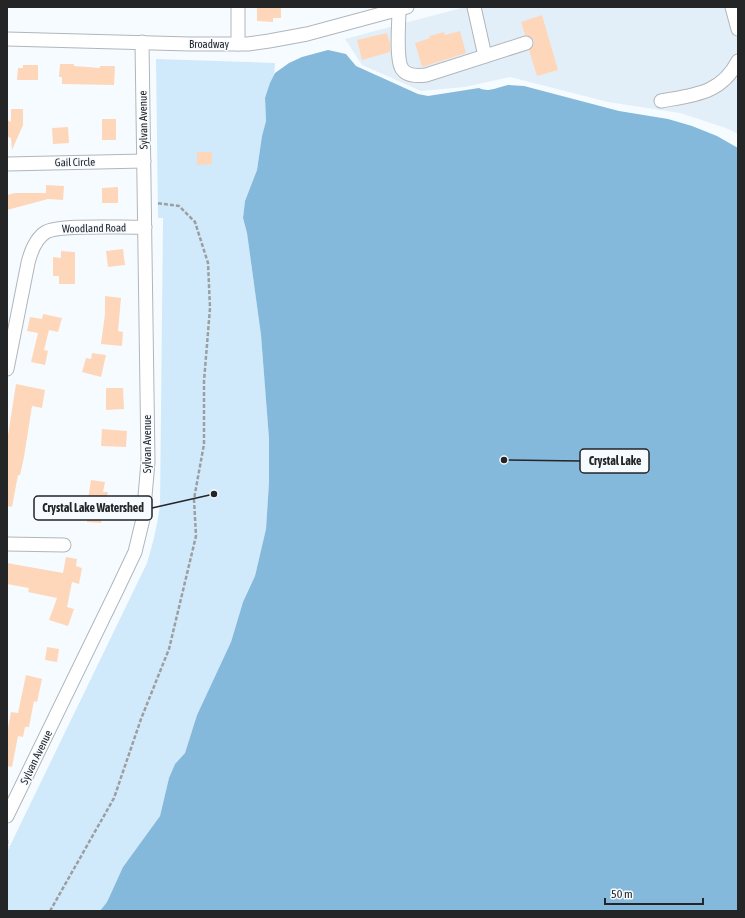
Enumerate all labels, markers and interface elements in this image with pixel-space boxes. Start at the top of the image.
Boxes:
street label: Broadway [189,38,229,50]
street label: Sylvan Avenue [136,91,150,149]
street label: Gail Circle [55,156,95,168]
street label: Woodland Road [62,221,126,235]
street label: Sylvan Avenue [141,415,153,473]
callout: Crystal Lake [580,449,649,473]
text: Crystal Lake [589,454,642,468]
callout: Crystal Lake Watershed [34,496,152,520]
text: Crystal Lake Watershed [42,501,144,515]
street label: Sylvan Avenue [18,728,54,786]
scale bar [605,880,703,906]
text: 50 m [611,887,633,901]

